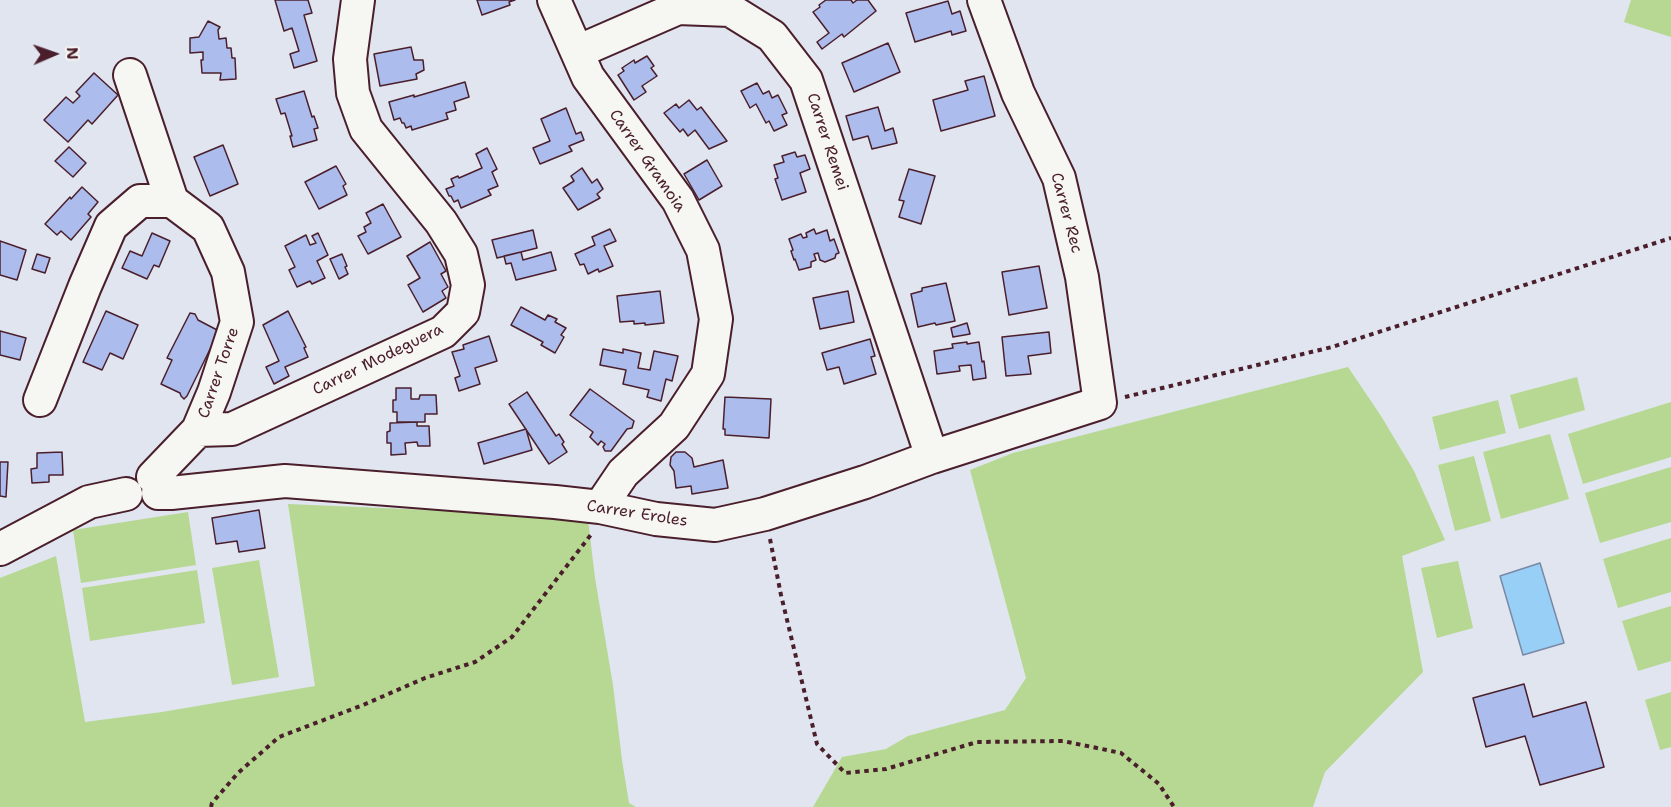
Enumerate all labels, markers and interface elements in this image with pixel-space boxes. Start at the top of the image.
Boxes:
north arrow [24,24,84,84]
text: N [62,47,83,60]
street label: Carrer Remei [802,91,852,193]
street label: Carrer Gramoia [604,106,690,216]
street label: Carrer Rec [1046,171,1086,255]
street label: Carrer Modeguera [310,320,446,400]
street label: Carrer Torre [194,325,244,421]
street label: Carrer Eroles [585,497,689,531]

